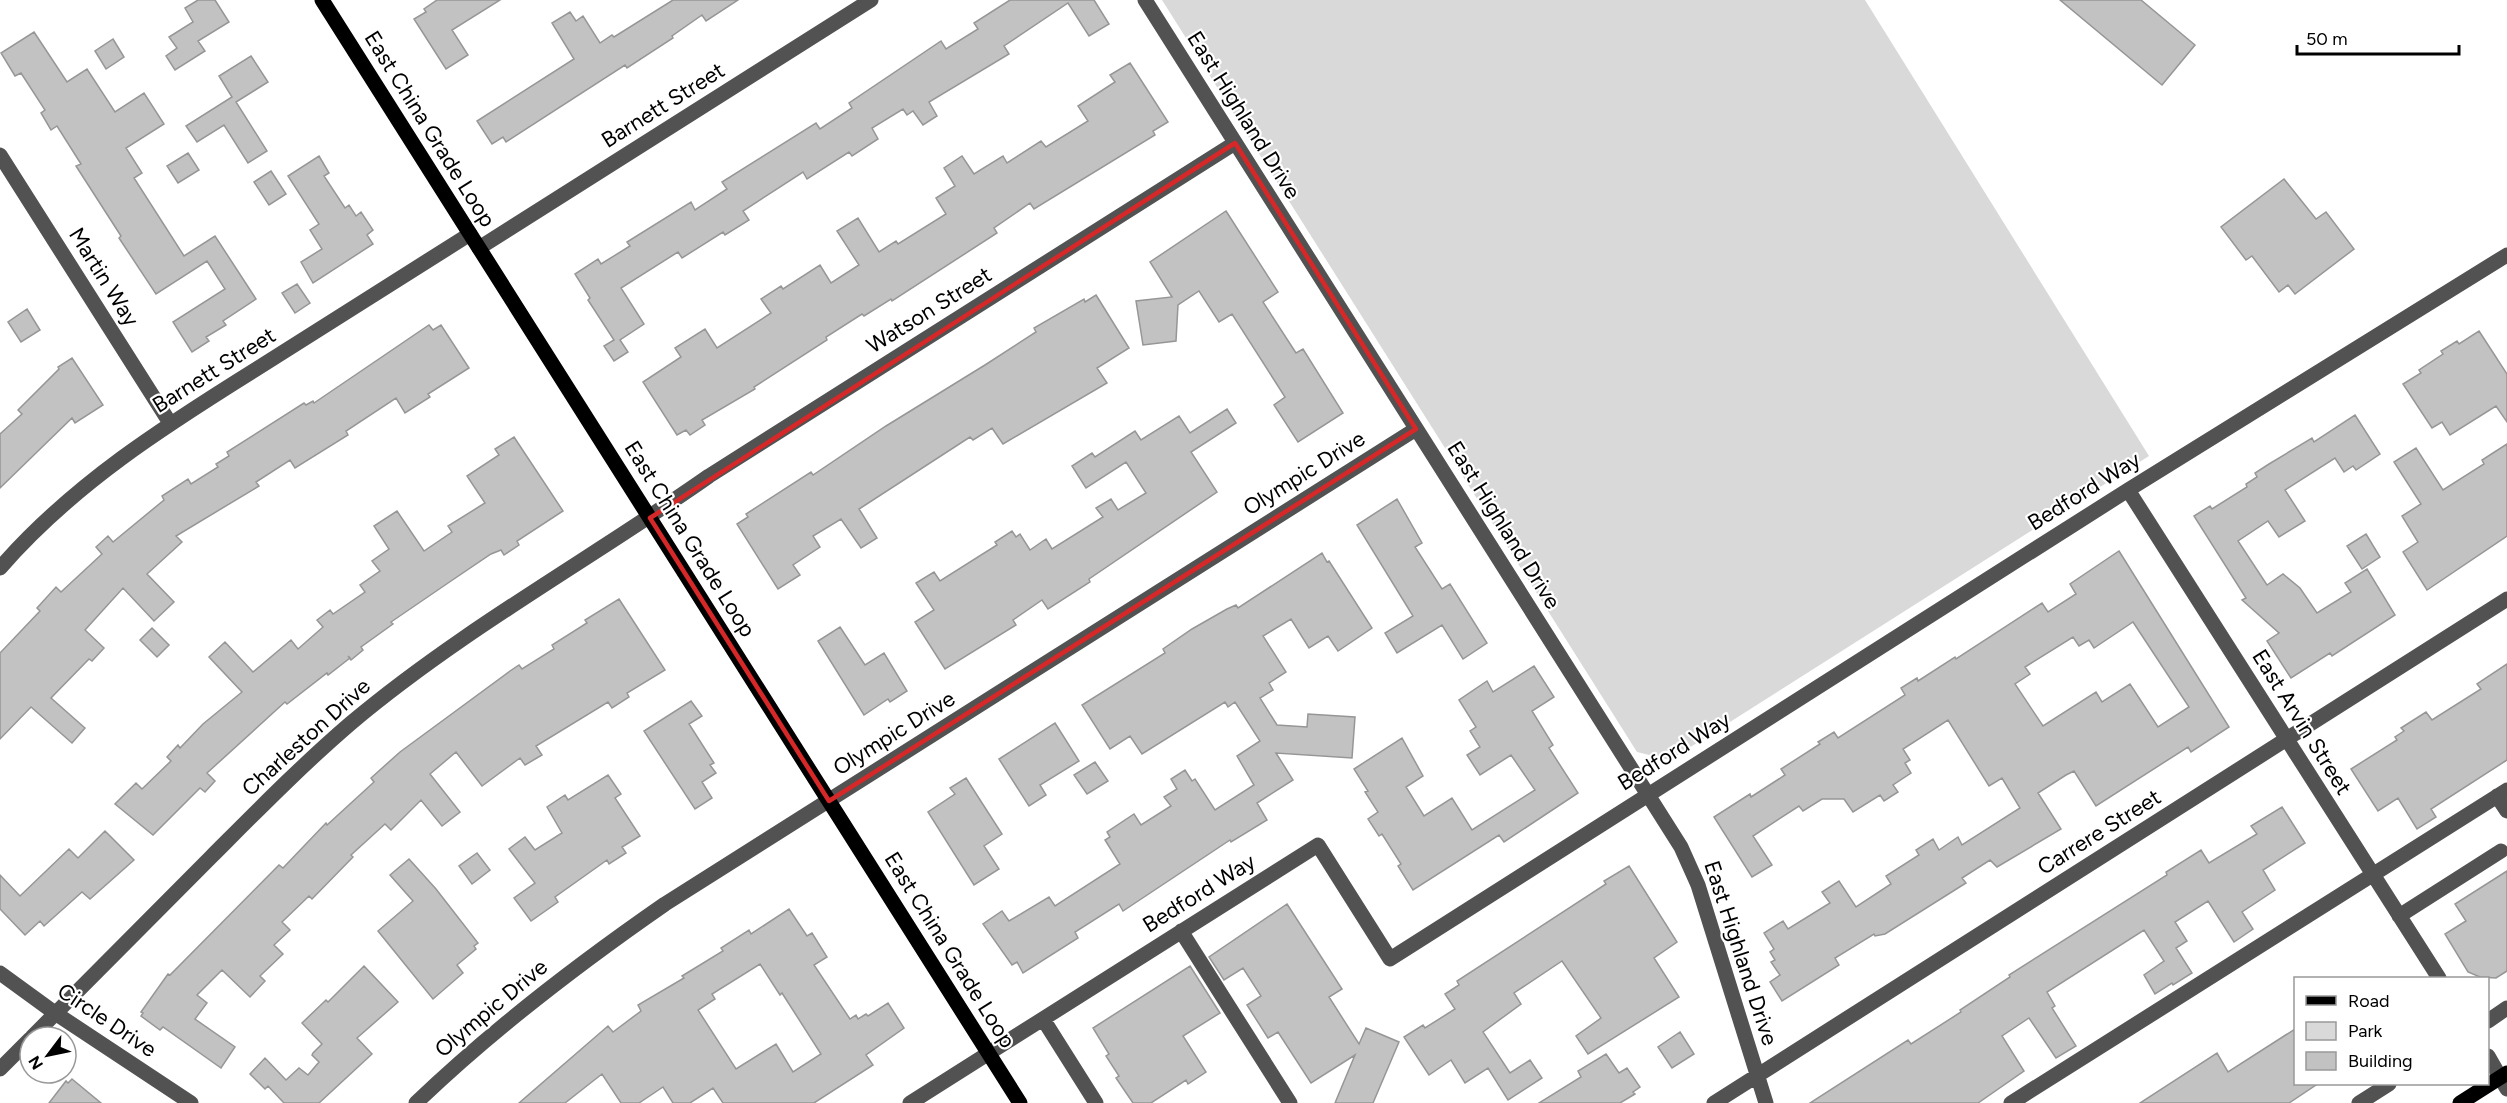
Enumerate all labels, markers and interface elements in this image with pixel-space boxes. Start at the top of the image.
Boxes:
scale bar [2297,18,2459,56]
street label: East China Grade Loop [359,26,501,232]
street label: East Highland Drive [1182,26,1306,204]
text: 50 m [2306,28,2348,50]
street label: Barnett Street [596,56,730,154]
street label: Martin Way [63,223,145,332]
street label: Watson Street [862,261,996,359]
street label: Barnett Street [147,321,281,419]
street label: Olympic Drive [1238,425,1370,521]
street label: East China Grade Loop [619,436,761,642]
street label: East Highland Drive [1442,436,1566,614]
street label: Bedford Way [2023,445,2146,536]
street label: East Arvin Street [2246,644,2358,800]
street label: Charleston Drive [236,672,376,802]
street label: Olympic Drive [828,685,960,781]
street label: Bedford Way [1613,705,1736,796]
street label: Carrere Street [2032,783,2166,881]
street label: East China Grade Loop [879,847,1021,1053]
street label: Bedford Way [1138,847,1261,938]
street label: East Highland Drive [1698,857,1784,1049]
street label: Olympic Drive [429,953,553,1063]
street label: Circle Drive [52,977,162,1063]
legend [2294,977,2489,1085]
text: Road [2348,990,2389,1012]
text: Park [2348,1020,2383,1042]
north arrow [18,1025,78,1085]
text: Building [2348,1050,2413,1072]
text: N [24,1052,47,1073]

